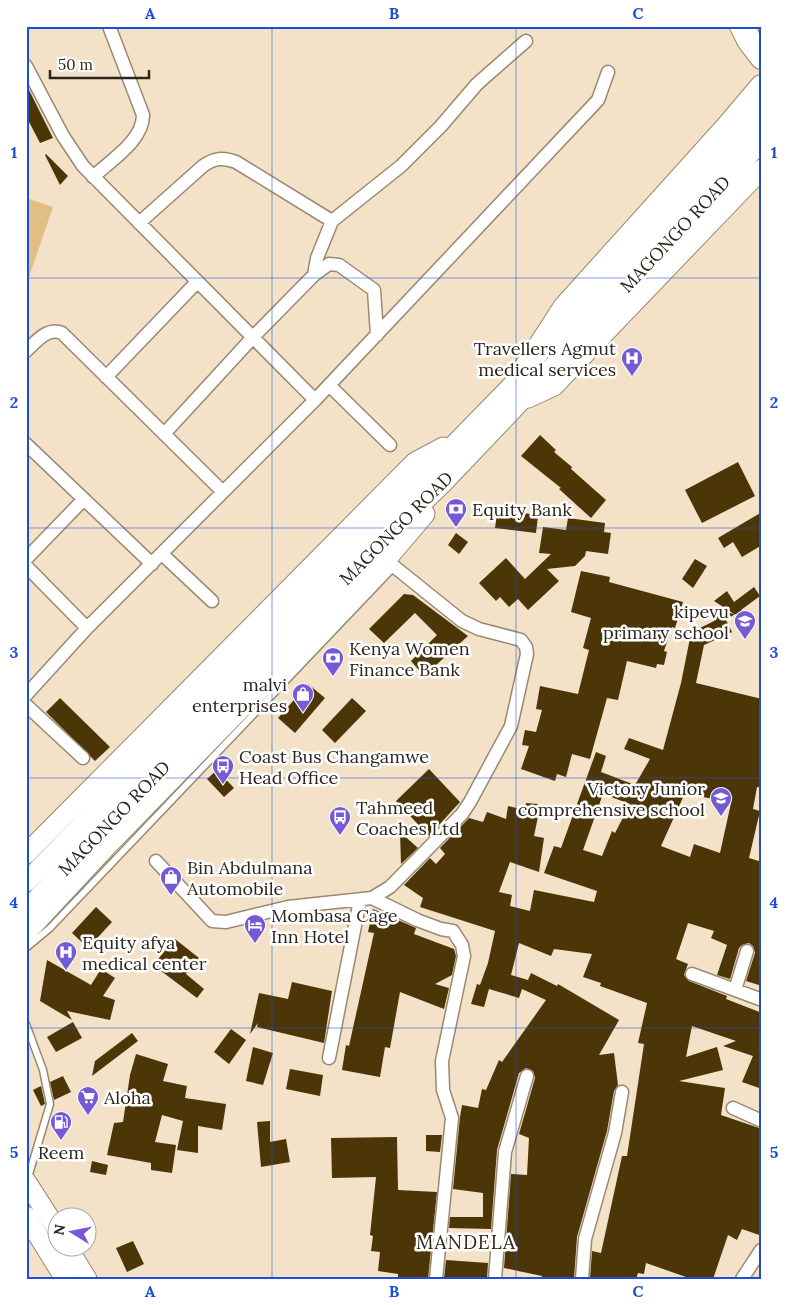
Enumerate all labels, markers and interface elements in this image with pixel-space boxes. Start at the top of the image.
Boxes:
text: A [145,3,156,23]
text: B [389,3,400,23]
text: C [632,3,644,23]
scale bar [50,48,149,80]
text: 50 m [58,55,93,74]
text: 1 [11,142,17,162]
text: 1 [771,142,777,162]
street label: MAGONGO ROAD [615,171,735,297]
place label: Travellers Agmut medical services [474,337,616,381]
hospital icon: Travellers Agmut medical services [620,346,644,377]
text: 2 [10,392,18,412]
text: 2 [770,392,778,412]
street label: MAGONGO ROAD [334,466,458,590]
bank icon: Equity Bank [444,497,468,528]
place label: Equity Bank [472,498,572,521]
place label: kipevu primary school [603,600,729,644]
school or university icon: kipevu primary school [733,609,757,640]
place label: Kenya Women Finance Bank [349,637,470,681]
text: 3 [10,642,19,662]
text: 3 [770,642,779,662]
bank icon: Kenya Women Finance Bank [321,646,345,677]
place label: malvi enterprises [192,673,287,717]
shop icon: malvi enterprises [291,682,315,713]
place label: Coast Bus Changamwe Head Office [239,745,429,789]
bus stop icon: Coast Bus Changamwe Head Office [211,754,235,785]
street label: MAGONGO ROAD [53,756,175,880]
place label: Victory Junior comprehensive school [518,777,705,821]
school or university icon: Victory Junior comprehensive school [709,786,733,817]
place label: Tahmeed Coaches Ltd [356,796,460,840]
bus stop icon: Tahmeed Coaches Ltd [328,805,352,836]
place label: Bin Abdulmana Automobile [186,856,313,900]
shop icon: Bin Abdulmana Automobile [159,865,183,896]
text: 4 [10,892,19,912]
text: 4 [770,892,779,912]
place label: Mombasa Cage Inn Hotel [271,904,398,948]
hotel icon: Mombasa Cage Inn Hotel [243,913,267,944]
place label: Equity afya medical center [82,931,207,975]
hospital icon: Equity afya medical center [54,940,78,971]
supermarket icon: Aloha [76,1085,100,1116]
place label: Aloha [103,1086,151,1109]
fuel station icon: Reem [49,1110,73,1141]
place label: Reem [38,1141,84,1164]
text: 5 [10,1142,19,1162]
text: 5 [770,1142,779,1162]
north arrow [48,1208,98,1258]
text: N [49,1223,69,1237]
district label: MANDELA [416,1230,516,1254]
text: A [145,1281,156,1301]
text: B [389,1281,400,1301]
text: C [632,1281,644,1301]

